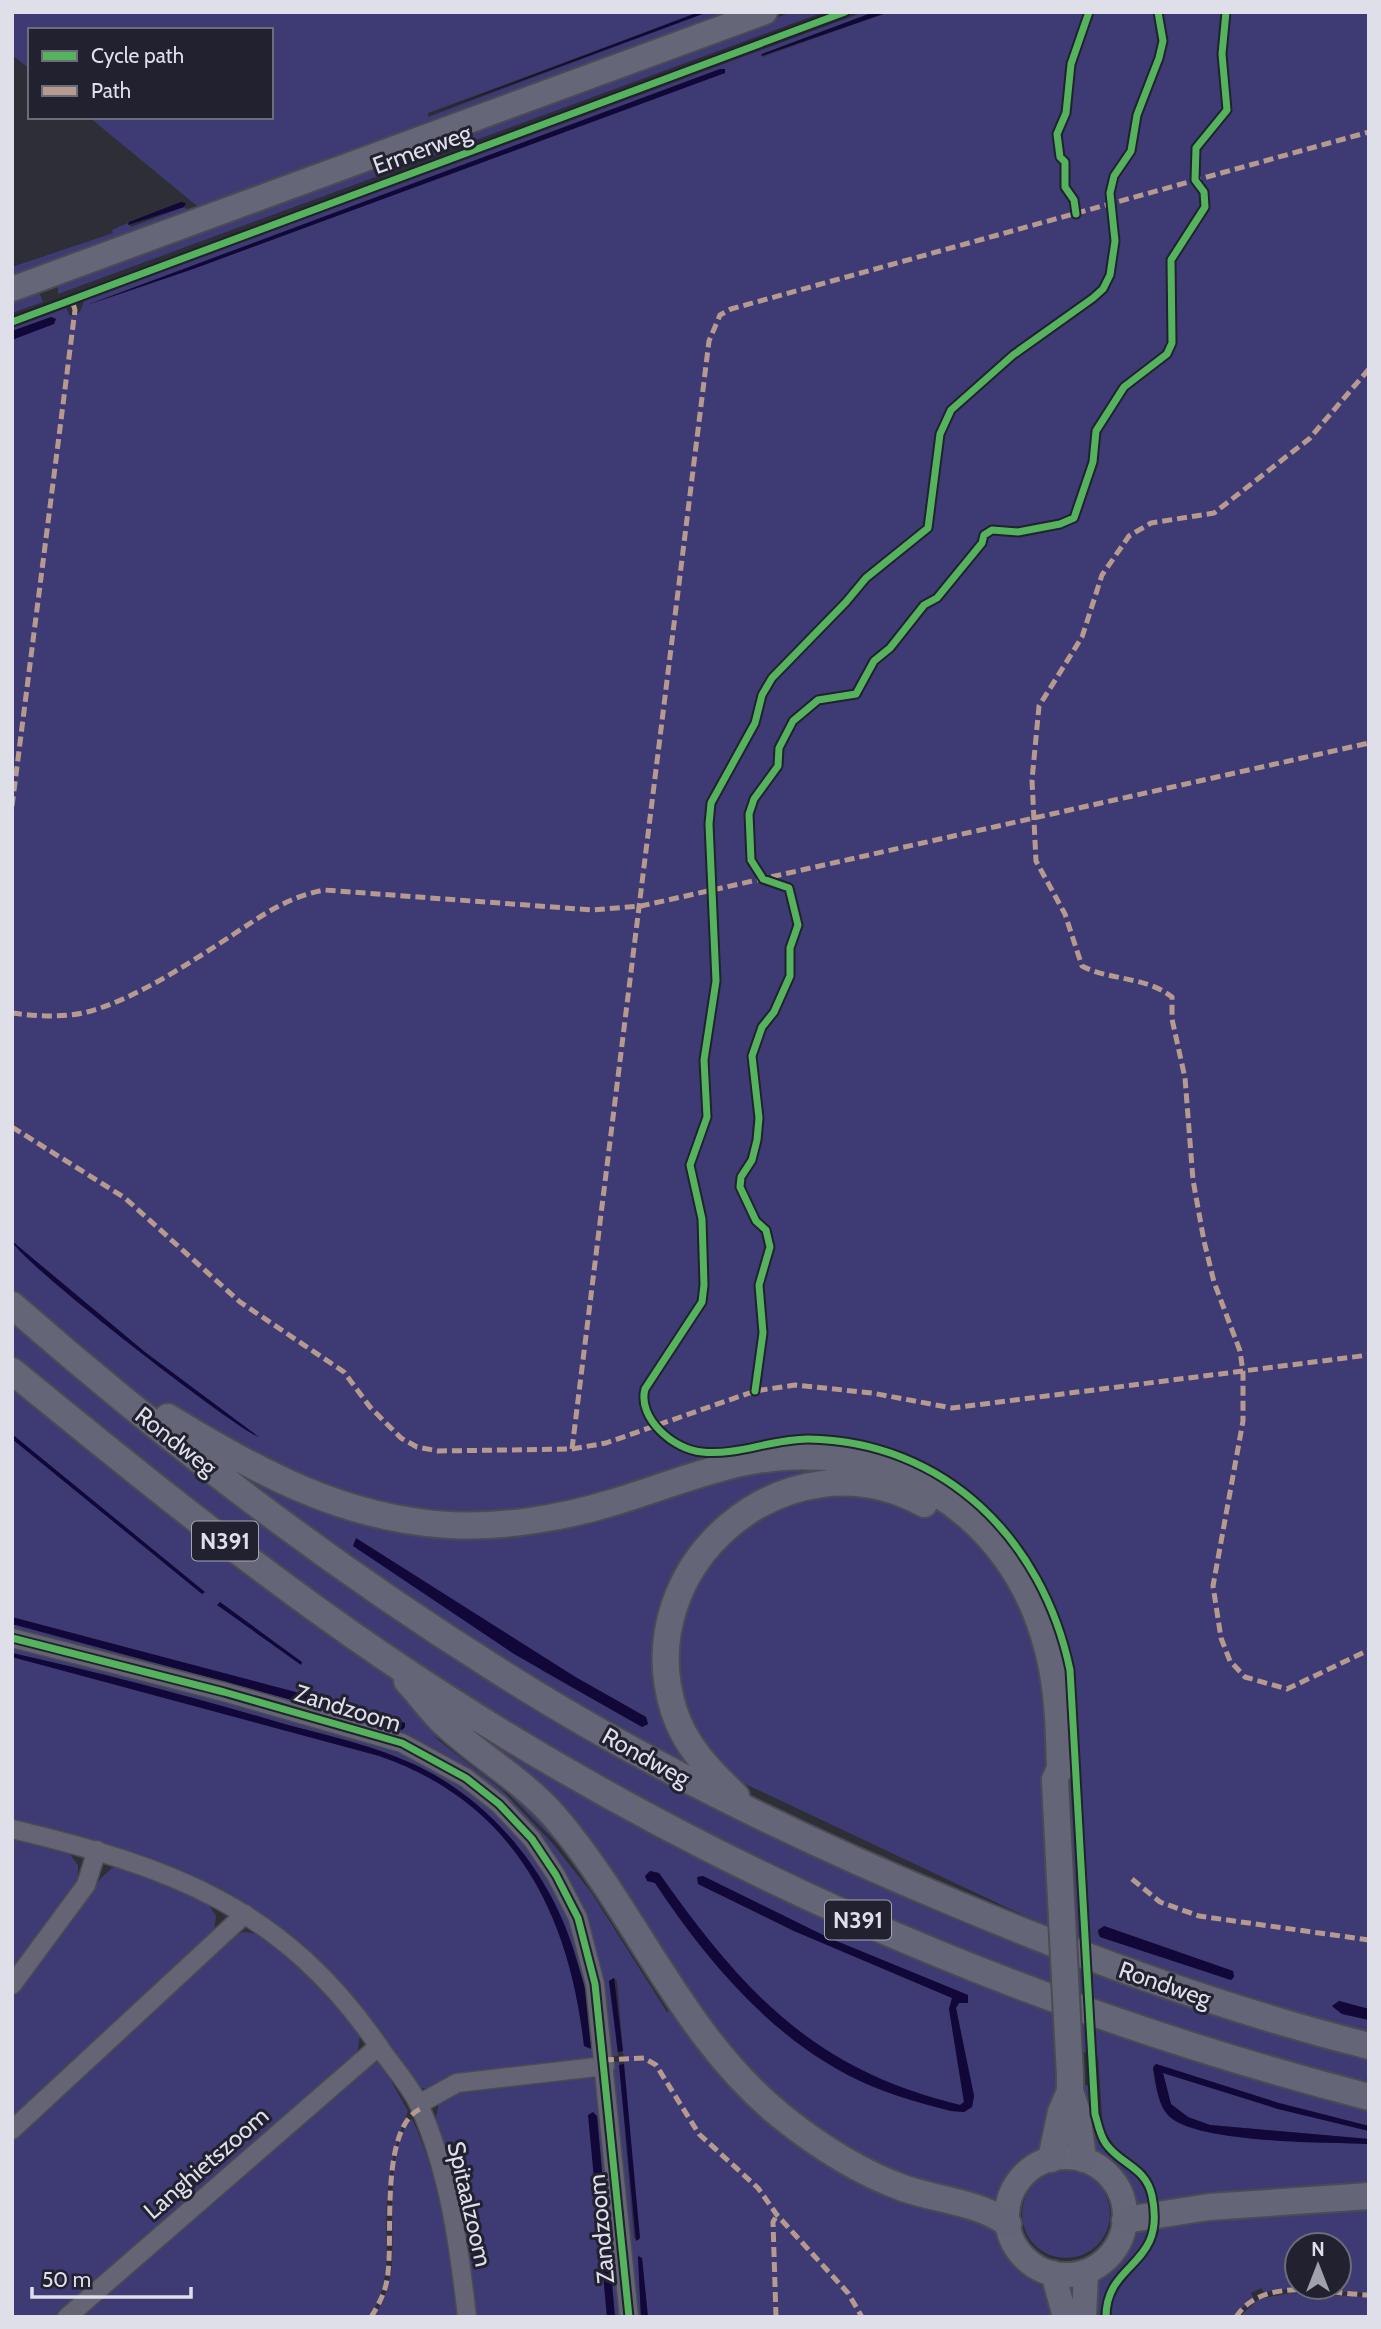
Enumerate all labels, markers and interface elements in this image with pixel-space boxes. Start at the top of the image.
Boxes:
legend [28,28,273,119]
text: Cycle path [91,43,184,68]
text: Path [91,78,131,103]
street label: Ermerweg [369,117,476,180]
street label: Rondweg [129,1400,223,1482]
road number: N391 [192,1522,258,1560]
street label: Zandzoom [291,1678,405,1738]
street label: Rondweg [597,1721,696,1793]
road number: N391 [825,1900,891,1940]
street label: Rondweg [1115,1955,1216,2014]
street label: Langhietszoom [138,2101,274,2225]
street label: Spitaalzoom [442,2139,498,2269]
street label: Zandzoom [582,2173,620,2285]
north arrow [1283,2231,1353,2301]
text: N [1311,2238,1325,2261]
scale bar [32,2256,191,2300]
text: 50 m [42,2267,91,2292]

